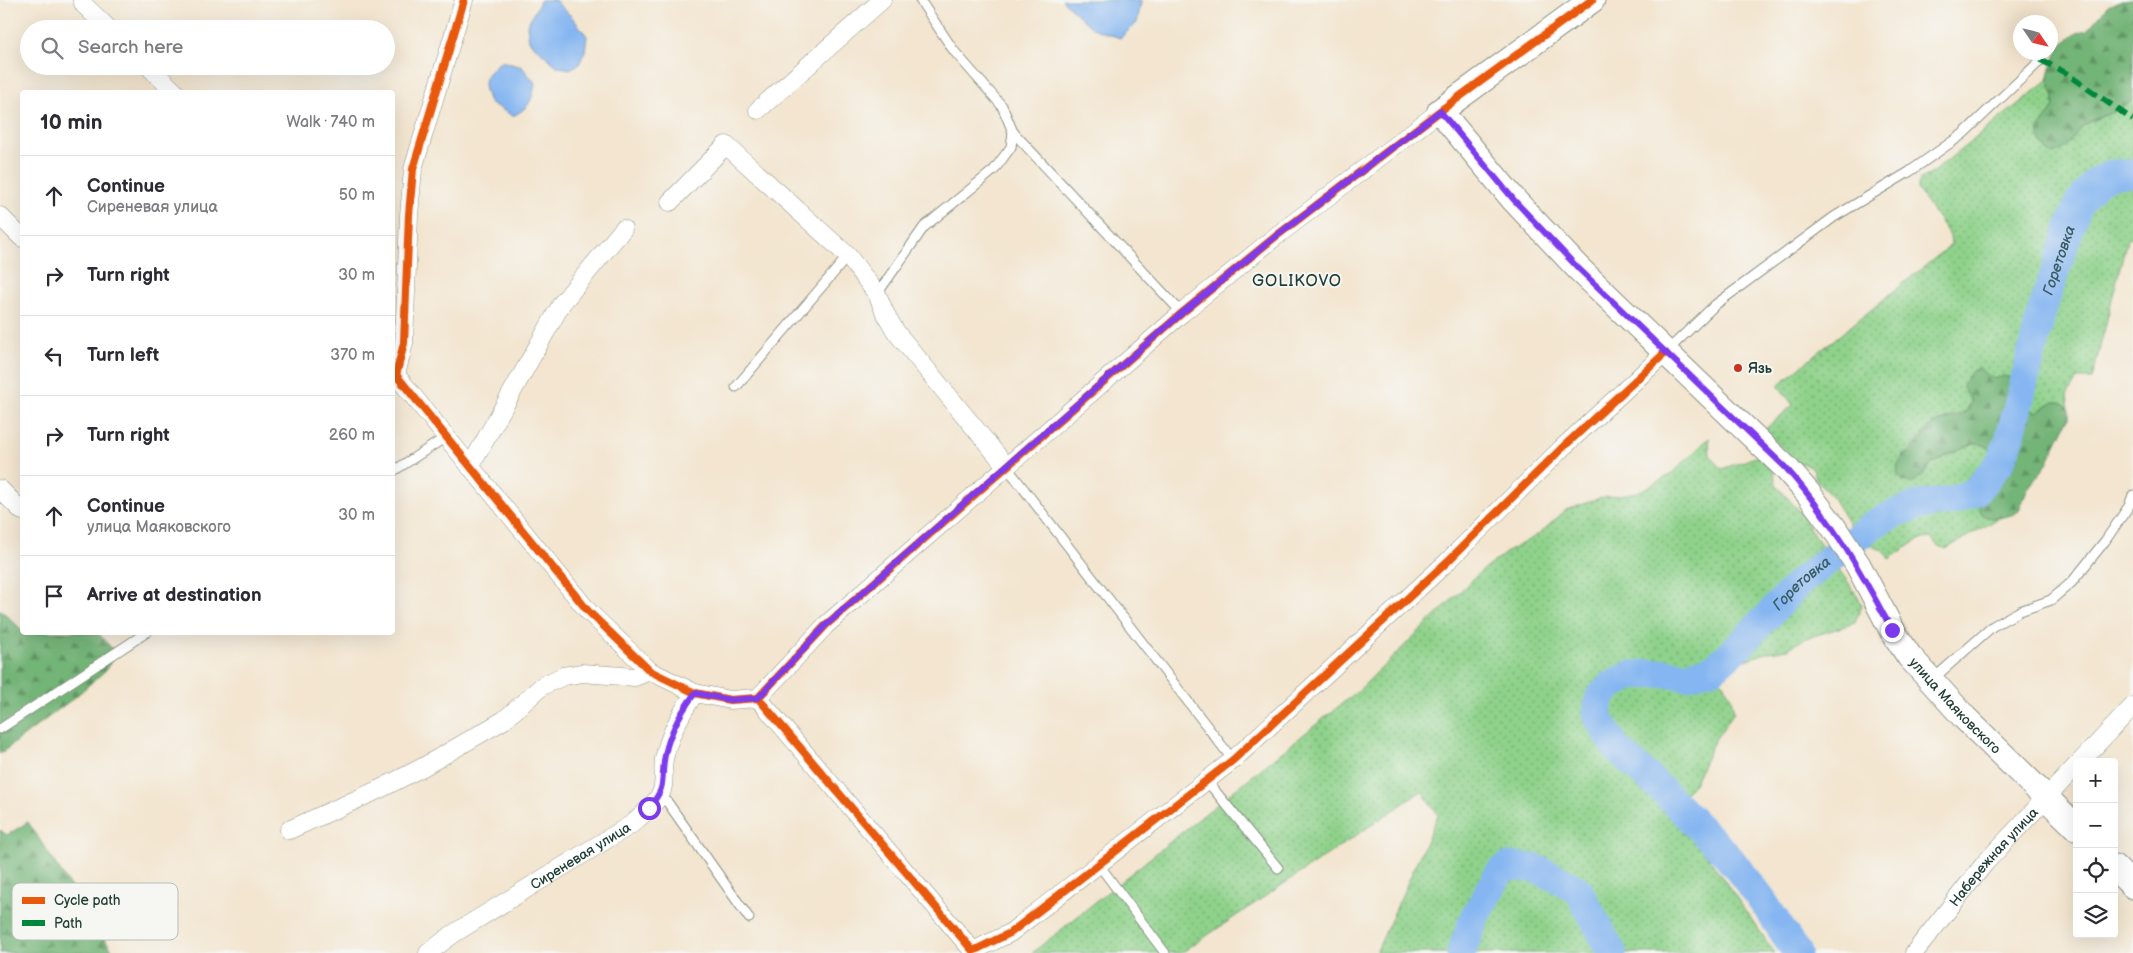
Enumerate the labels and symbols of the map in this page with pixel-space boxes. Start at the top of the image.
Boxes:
north arrow [2013,15,2058,60]
water label: Горетовка [2039,223,2080,298]
district label: GOLIKOVO [1252,272,1342,291]
place label: Язь [1748,360,1773,377]
marker: Язь [1732,362,1744,374]
water label: Горетовка [1769,552,1835,615]
route end [1881,619,1904,642]
street label: улица Маяковского [1905,654,2004,757]
route start [638,797,661,820]
street label: Набережная улица [1946,803,2042,910]
street label: Сиреневая улица [527,818,635,893]
legend [12,883,178,940]
text: Cycle path [54,892,121,909]
text: Path [54,915,82,932]

